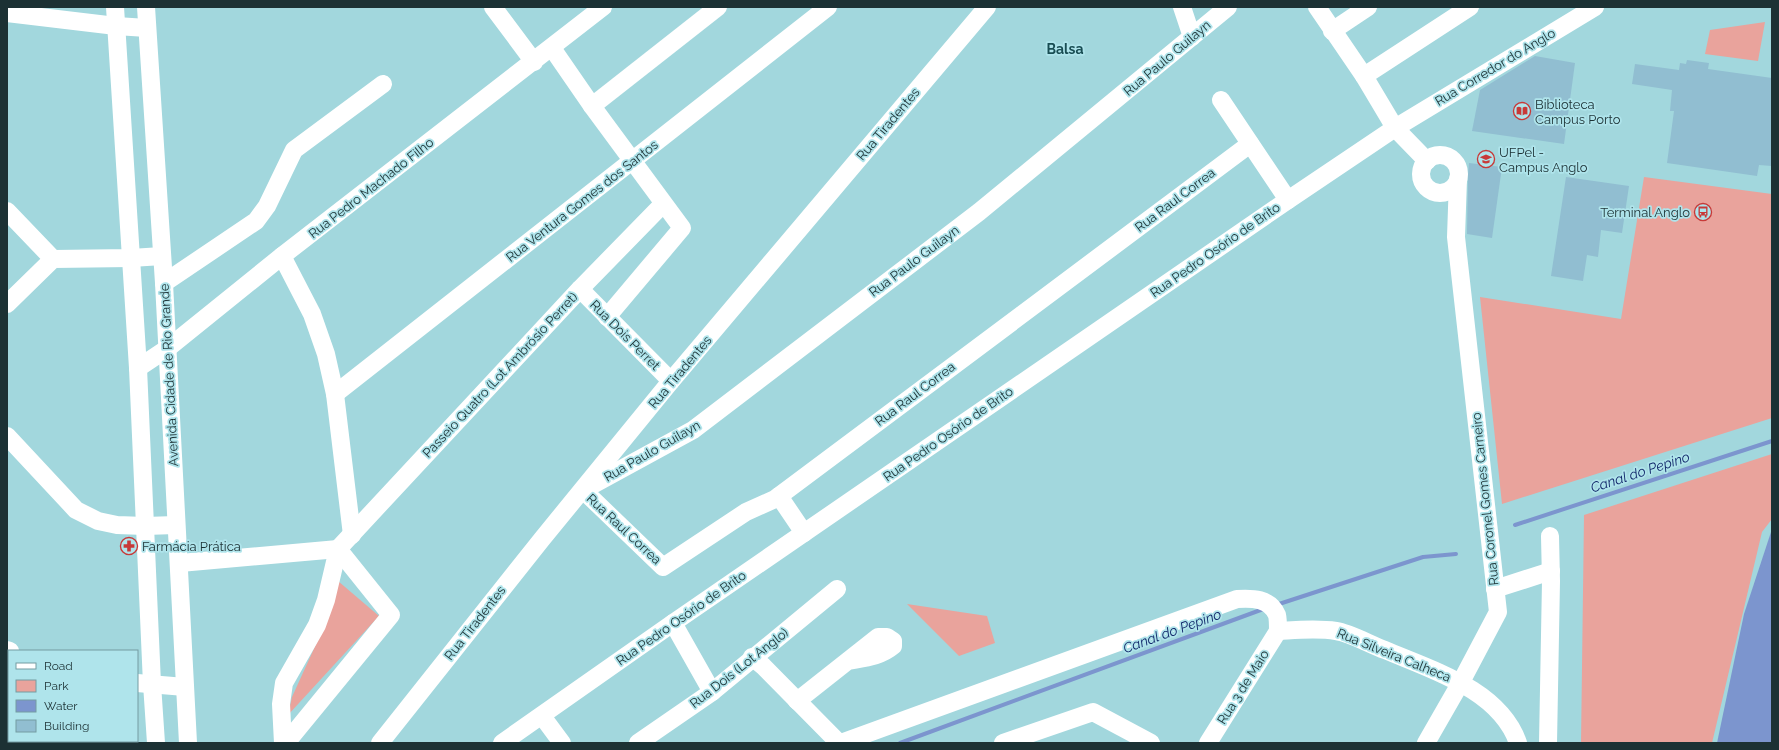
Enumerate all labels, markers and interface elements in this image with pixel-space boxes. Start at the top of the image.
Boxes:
street label: Rua Paulo Guilayn [1120,17,1214,99]
street label: Rua Corredor do Anglo [1432,25,1558,109]
district label: Balsa [1047,41,1083,57]
street label: Rua Tiradentes [853,85,923,163]
place label: Biblioteca Campus Porto [1535,97,1621,127]
library icon: Biblioteca Campus Porto [1512,101,1532,121]
street label: Rua Pedro Machado Filho [306,134,437,241]
street label: Rua Ventura Gomes dos Santos [503,137,661,265]
place label: UFPel - Campus Anglo [1499,145,1588,175]
school or university icon: UFPel - Campus Anglo [1476,149,1496,169]
street label: Rua Raul Correa [1132,165,1218,235]
street label: Rua Pedro Osório de Brito [1147,199,1283,301]
bus stop icon: Terminal Anglo [1693,202,1713,222]
place label: Terminal Anglo [1600,205,1690,220]
street label: Rua Paulo Guilayn [866,222,962,300]
street label: Avenida Cidade de Rio Grande [157,283,181,467]
street label: Passeio Quatro (Lot Ambrósio Perret) [419,289,581,461]
street label: Rua Dois Perret [587,297,663,373]
street label: Rua Tiradentes [645,333,715,411]
street label: Rua Raul Correa [872,359,958,429]
street label: Rua Pedro Osório de Brito [880,383,1016,485]
street label: Rua Coronel Gomes Carneiro [1468,412,1502,586]
street label: Rua Paulo Guilayn [601,417,703,485]
water label: Canal do Pepino [1588,448,1692,496]
street label: Rua Raul Correa [584,491,664,567]
pharmacy icon: Farmácia Prática [119,536,139,556]
place label: Farmácia Prática [142,539,241,554]
street label: Rua Pedro Osório de Brito [613,567,749,669]
street label: Rua Tiradentes [441,583,509,663]
water label: Canal do Pepino [1121,606,1223,656]
street label: Rua Dois (Lot Anglo) [687,625,791,711]
street label: Rua Silveira Calheca [1335,625,1453,685]
street label: Rua 3 de Maio [1214,647,1272,727]
legend [8,650,138,742]
text: Road [44,659,73,673]
text: Park [44,679,69,693]
text: Water [44,699,78,713]
text: Building [44,719,90,733]

